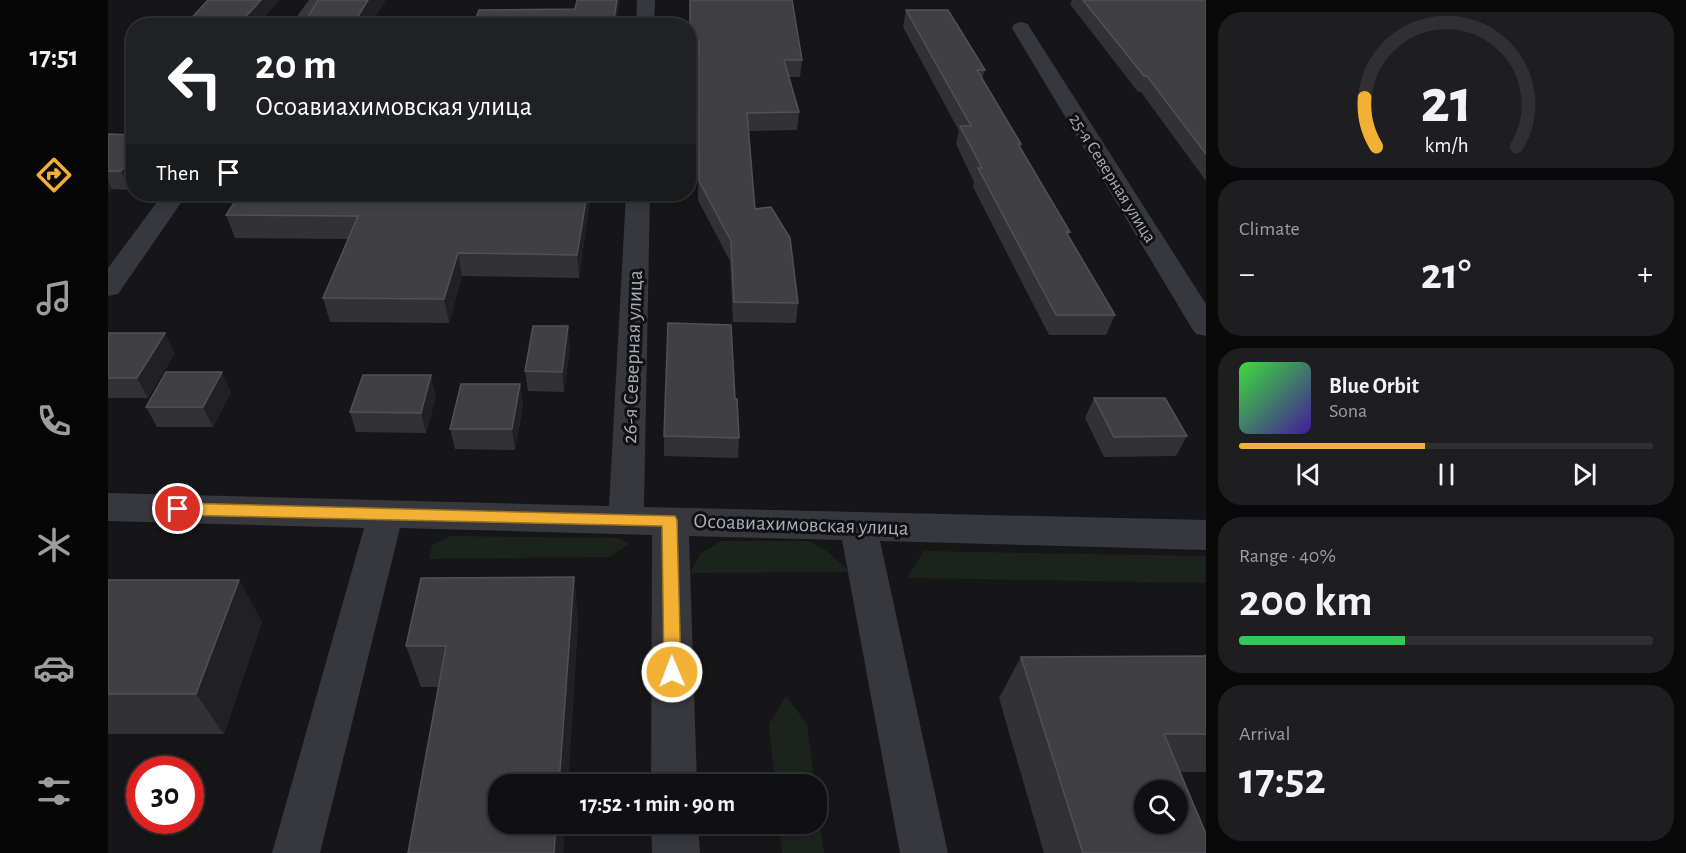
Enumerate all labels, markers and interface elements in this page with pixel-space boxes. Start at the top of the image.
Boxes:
icon: left [156,42,234,120]
text: 17:51 [30,43,78,70]
text: 20 m [255,44,337,86]
text: 21 [1420,71,1472,133]
text: Осоавиахимовская улица [255,93,532,120]
street label: 25-я Северная улица [1065,111,1159,246]
text: km/h [1424,135,1468,156]
icon: directions [33,154,75,196]
icon: arrive [212,156,245,189]
text: Then [156,162,200,184]
text: Climate [1239,219,1300,239]
text: 21° [1421,252,1471,297]
text: − [1239,258,1255,291]
text: + [1637,258,1653,291]
street label: 26-я Северная улица [619,269,646,444]
icon: music [33,277,75,319]
text: Blue Orbit [1329,375,1419,397]
icon: phone [33,400,75,442]
text: Sona [1329,401,1367,421]
icon: previous [1292,458,1325,491]
icon: pause [1430,458,1463,491]
icon: next [1568,458,1601,491]
pin [152,483,203,534]
icon: arrive [161,492,194,525]
street label: Осоавиахимовская улица [693,510,909,539]
icon: climate [33,524,75,566]
text: Range · 40% [1239,546,1336,566]
text: 200 km [1239,579,1372,624]
position arrow [640,640,704,704]
icon: car [33,647,75,689]
text: Arrival [1239,724,1290,744]
speed limit sign: 30 [126,756,204,834]
text: 17:52 [1239,757,1326,802]
icon: filters [33,770,75,812]
map controls [1134,780,1188,834]
button: search [1134,780,1188,834]
text: 17:52 · 1 min · 90 m [580,793,735,815]

